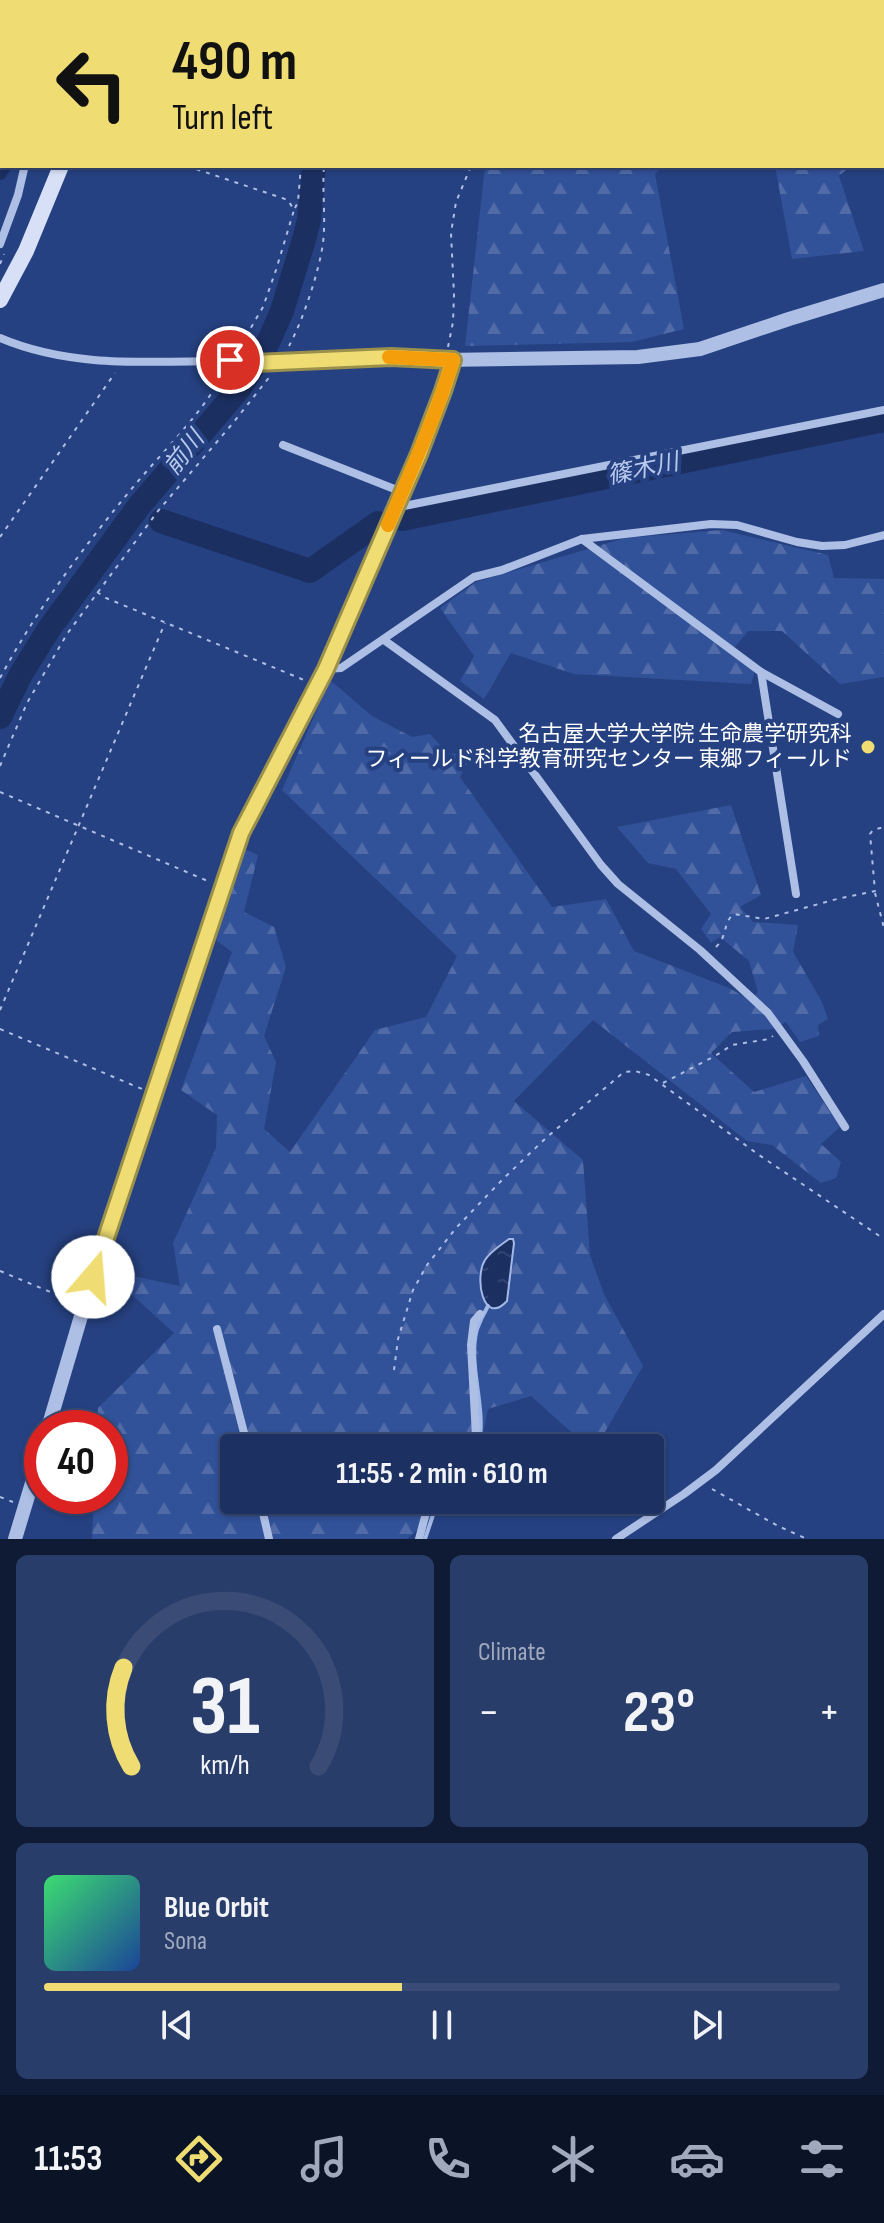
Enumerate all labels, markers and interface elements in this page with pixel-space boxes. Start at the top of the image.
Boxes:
text: 490 m [172,29,297,96]
icon: left [40,32,144,136]
text: Turn left [172,97,273,140]
pin [196,326,264,394]
icon: arrive [208,338,252,382]
water label: 前川 [158,423,212,481]
water label: 篠木川 [605,447,684,491]
place label: 名古屋大学大学院 生命農学研究科 フィールド科学教育研究センター 東郷フィールド [365,721,852,773]
marker: 名古屋大学大学院 生命農学研究科 フィールド科学教育研究センター 東郷フィールド [859,738,877,756]
position arrow [51,1235,135,1319]
speed limit sign: 40 [24,1410,128,1514]
text: 11:55 · 2 min · 610 m [336,1456,548,1492]
text: Climate [478,1637,546,1668]
text: 31 [190,1658,260,1758]
text: 23° [623,1677,695,1749]
text: − [478,1686,500,1739]
text: + [818,1686,840,1739]
text: km/h [200,1748,250,1783]
text: Blue Orbit [164,1890,269,1926]
text: Sona [164,1926,207,1957]
icon: previous [155,2003,199,2047]
icon: pause [420,2003,464,2047]
icon: next [685,2003,729,2047]
icon: directions [171,2131,227,2187]
icon: music [296,2131,352,2187]
icon: phone [420,2131,476,2187]
icon: climate [545,2131,601,2187]
icon: car [669,2131,725,2187]
icon: filters [794,2131,850,2187]
text: 11:53 [34,2138,102,2181]

